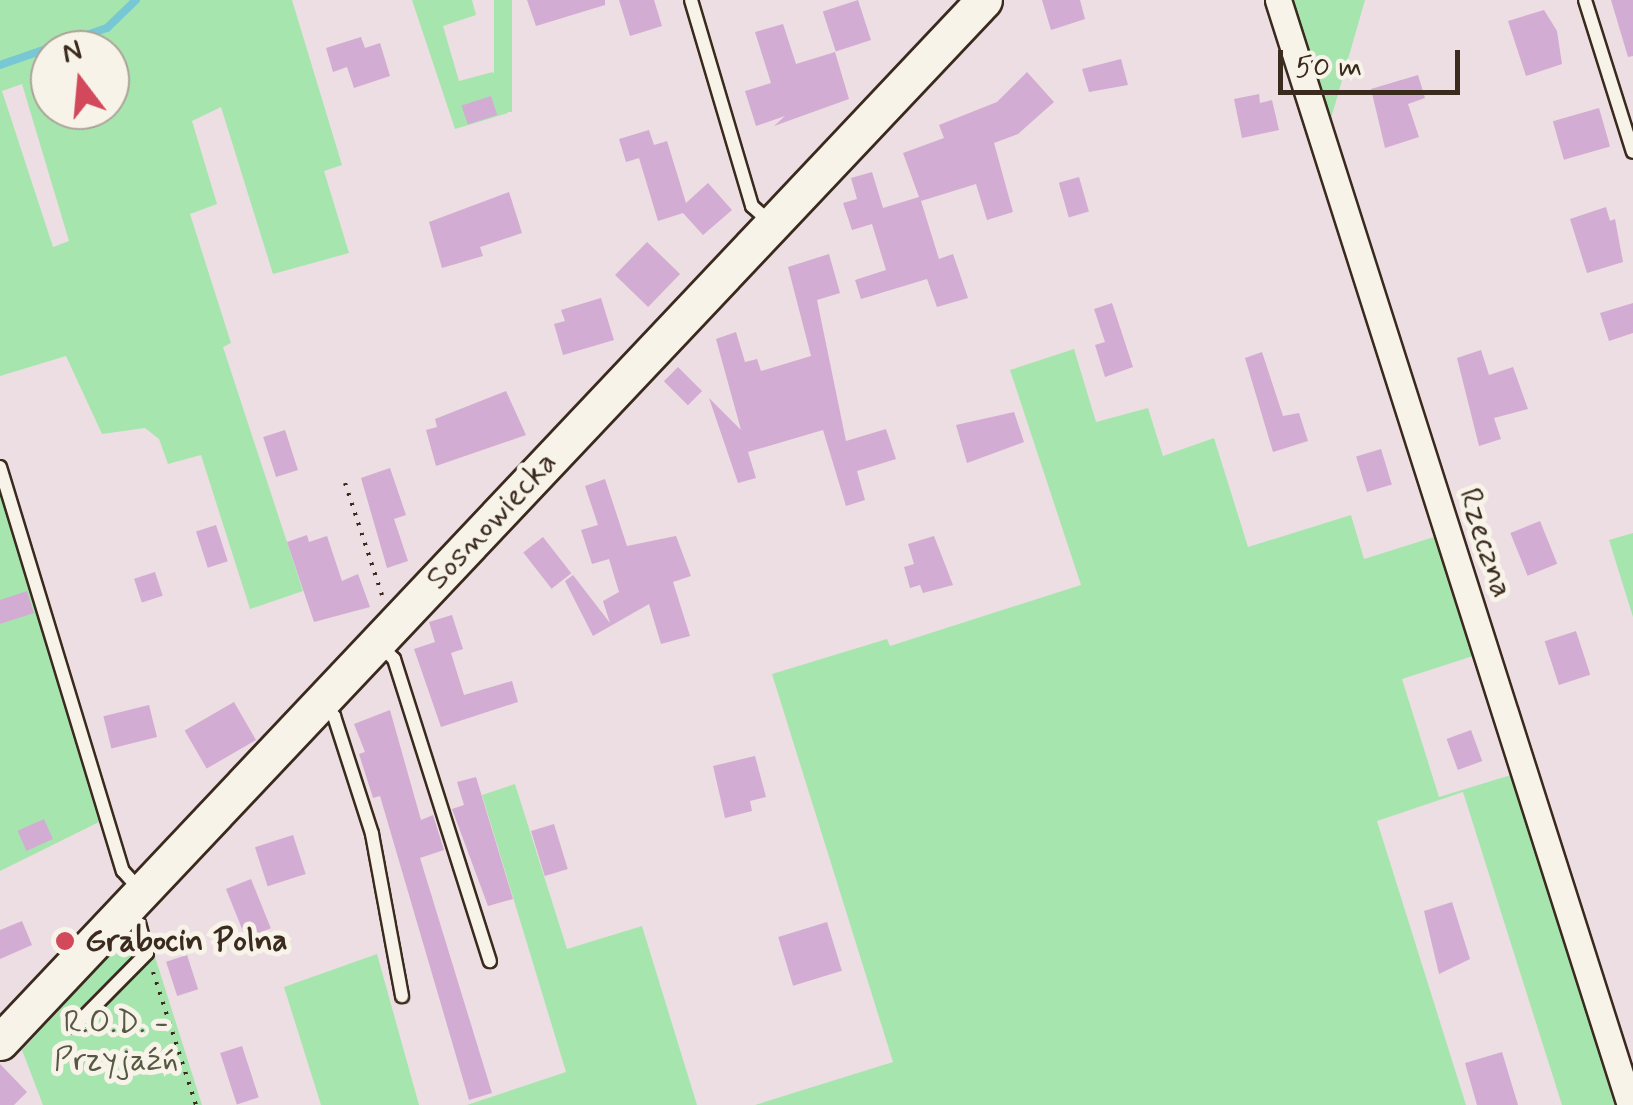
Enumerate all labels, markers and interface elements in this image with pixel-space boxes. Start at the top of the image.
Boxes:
north arrow [30,30,130,130]
scale bar [1283,30,1466,92]
text: N [58,32,86,73]
text: 50 m [1295,48,1362,87]
street label: Sosnowiecka [418,444,566,598]
street label: Rzeczna [1449,483,1521,603]
place label: Grabocin Polna [85,922,289,960]
marker: Grabocin Polna [54,930,76,952]
park label: R.O.D. - Przyjaźń [54,1005,178,1080]

